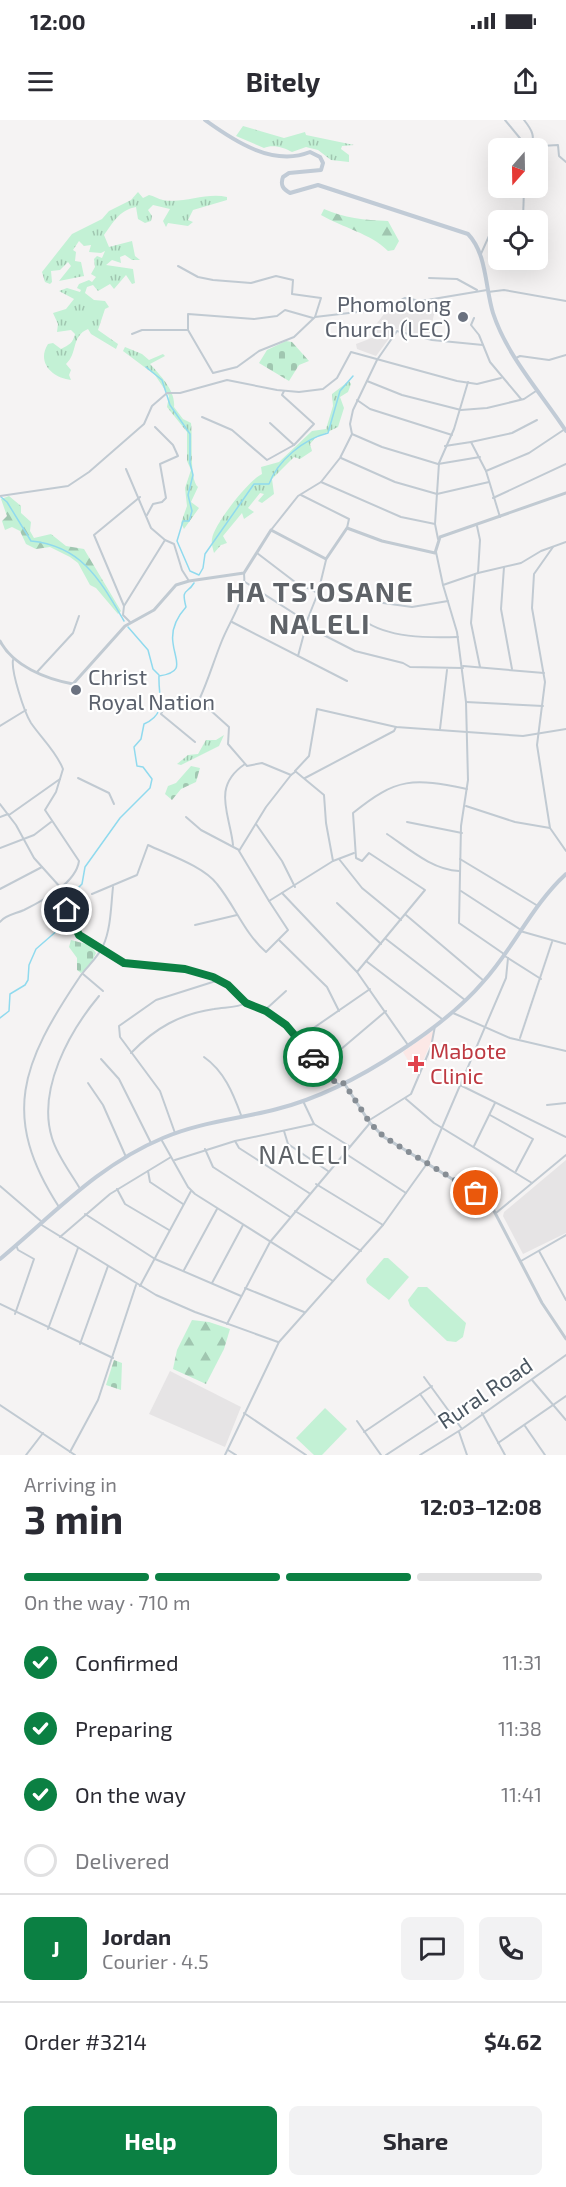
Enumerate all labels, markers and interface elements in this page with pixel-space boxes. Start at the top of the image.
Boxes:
text: 12:00 [30,8,86,34]
icon: menu [24,65,57,98]
text: Bitely [246,65,320,97]
icon: share [509,65,542,98]
north arrow [488,138,548,198]
map controls [488,138,548,270]
button: locate [488,210,548,270]
place label: Phomolong Church (LEC) [325,290,451,341]
marker: Phomolong Church (LEC) [456,310,470,324]
district label: HA TS'OSANE NALELI [226,574,414,640]
place label: Christ Royal Nation [88,663,215,714]
marker: Christ Royal Nation [69,683,83,697]
pin [41,884,92,935]
icon: home [50,893,83,926]
courier [283,1027,343,1087]
place label: Mabote Clinic [430,1037,507,1088]
icon: car [297,1041,330,1074]
marker: Mabote Clinic [407,1055,425,1073]
district label: NALELI [258,1138,350,1169]
pin [450,1167,501,1218]
icon: bag [459,1176,492,1209]
street label: Rural Road [432,1351,537,1433]
text: Arriving in [24,1472,117,1496]
text: 12:03–12:08 [421,1493,542,1519]
text: 3 min [24,1495,123,1542]
text: On the way · 710 m [24,1590,191,1614]
icon: check [24,1646,57,1679]
text: Confirmed [75,1649,179,1675]
text: 11:31 [502,1650,542,1674]
icon: check [24,1712,57,1745]
text: Preparing [75,1715,173,1741]
text: 11:38 [498,1716,542,1740]
icon: check [24,1778,57,1811]
text: On the way [75,1781,186,1807]
text: 11:41 [501,1782,542,1806]
text: Delivered [75,1847,170,1873]
button: chat [401,1917,464,1980]
button: phone [479,1917,542,1980]
text: Jordan [102,1923,171,1949]
text: J [51,1935,60,1961]
text: Courier · 4.5 [102,1949,209,1973]
text: Order #3214 [24,2028,147,2054]
text: $4.62 [484,2028,542,2054]
button: Help [24,2106,277,2175]
button: Share [289,2106,542,2175]

